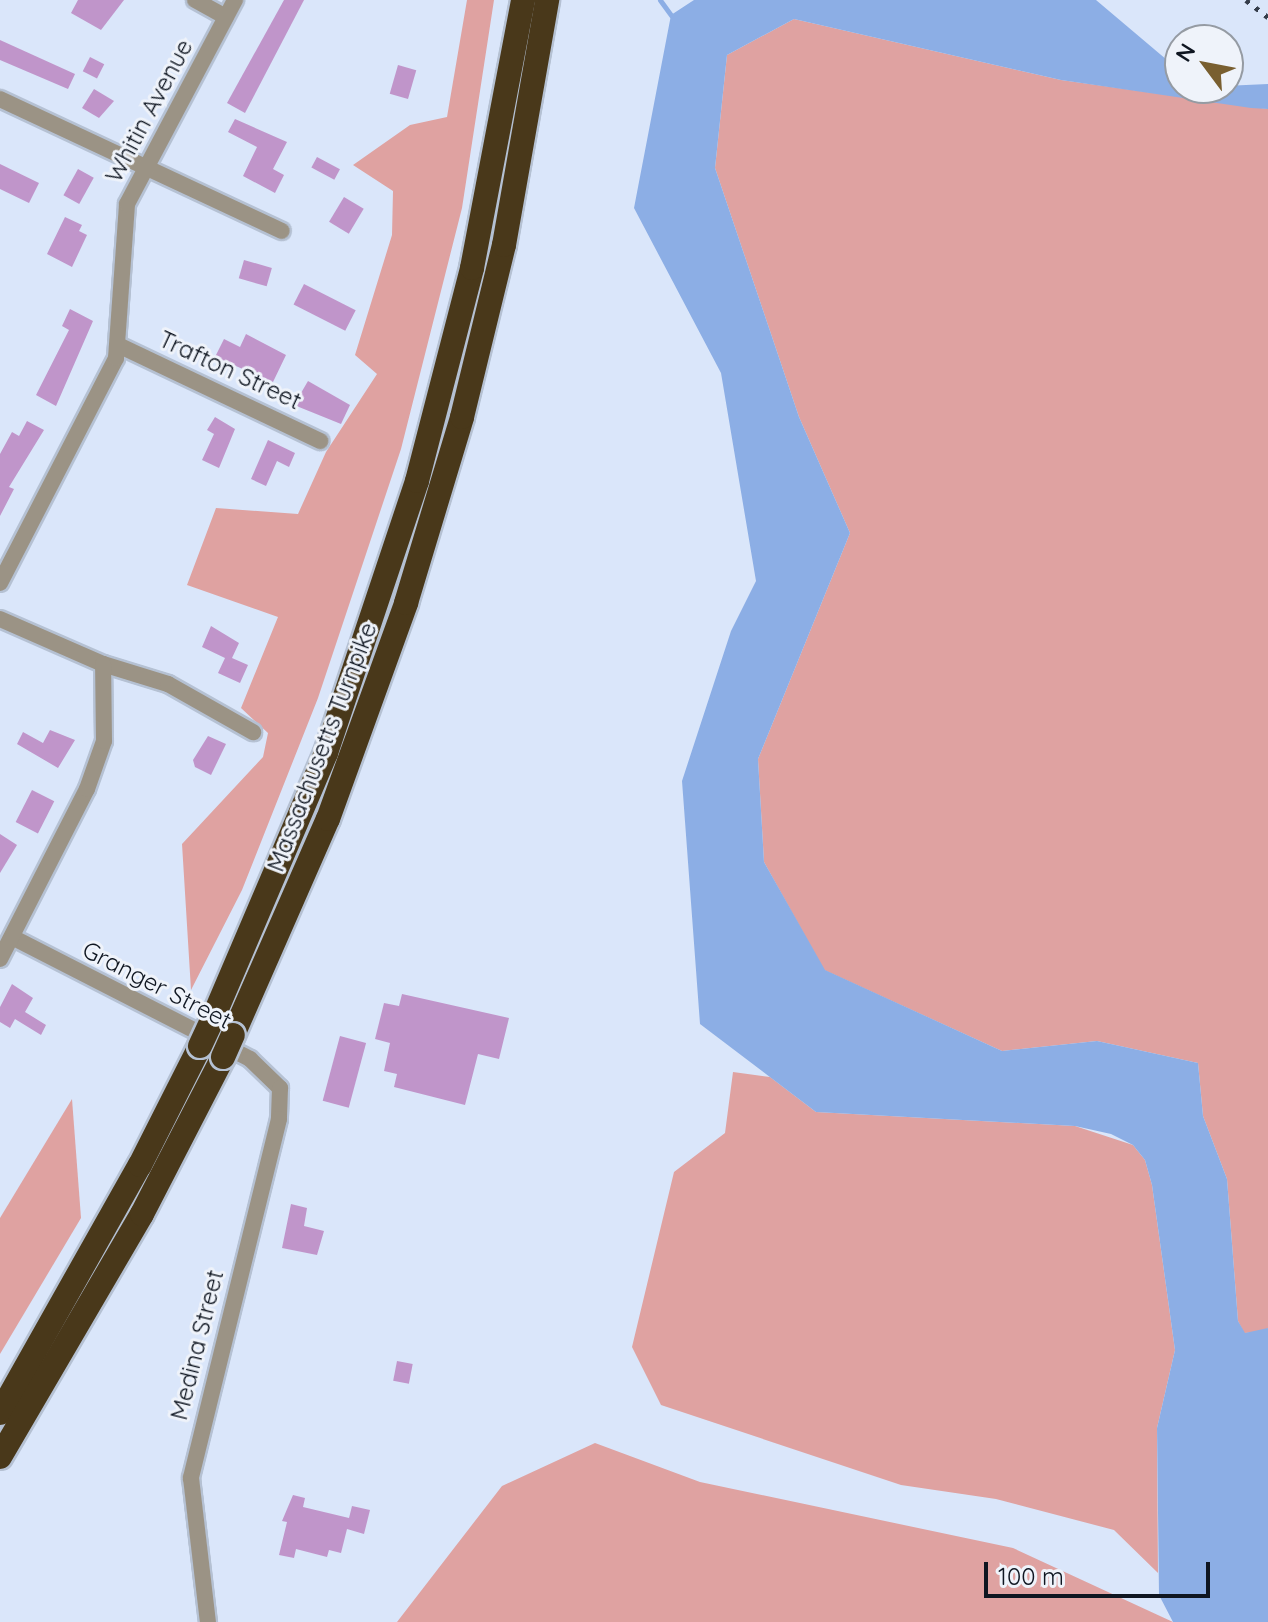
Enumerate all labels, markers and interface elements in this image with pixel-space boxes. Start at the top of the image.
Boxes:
north arrow [1164,24,1244,104]
street label: Whitin Avenue [99,35,199,187]
text: N [1169,38,1201,67]
street label: Trafton Street [154,324,306,416]
street label: Massachusetts Turnpike [261,618,383,876]
street label: Granger Street [78,935,236,1035]
street label: Medina Street [164,1267,230,1423]
scale bar [988,1546,1214,1596]
text: 100 m [998,1561,1064,1591]

